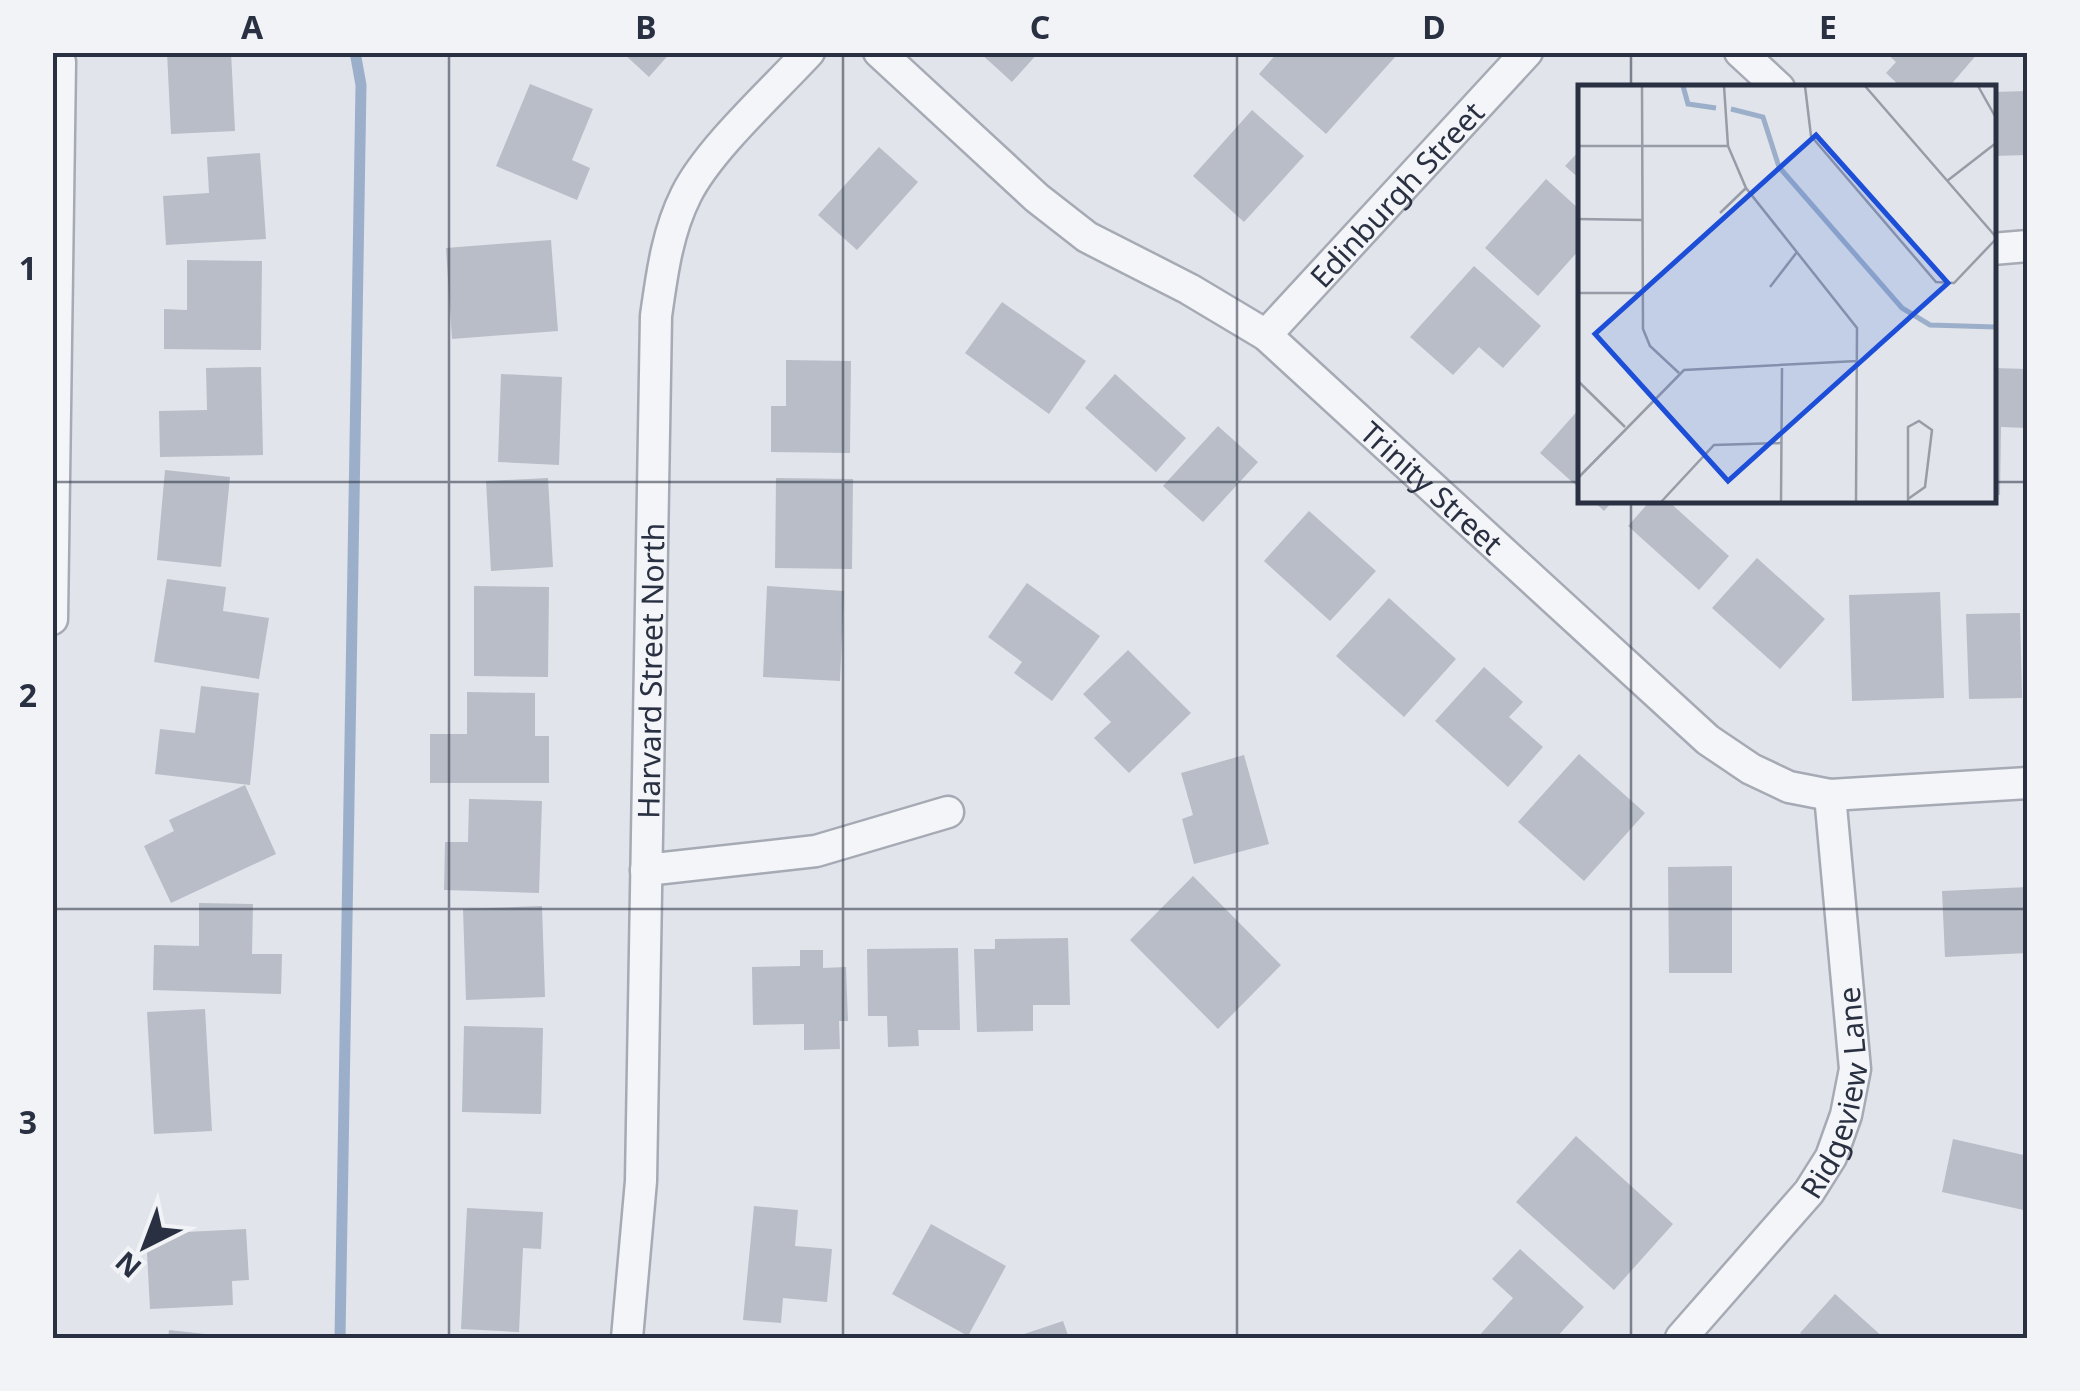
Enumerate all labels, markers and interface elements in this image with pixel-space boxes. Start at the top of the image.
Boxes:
text: A [241,5,264,48]
text: B [635,5,657,48]
text: C [1030,5,1050,48]
text: D [1422,5,1446,48]
text: E [1819,5,1837,48]
inset map [1578,85,1995,502]
street label: Edinburgh Street [1300,92,1492,296]
text: 1 [19,246,37,289]
street label: Trinity Street [1352,411,1512,563]
street label: Harvard Street North [627,522,673,819]
text: 2 [19,673,37,716]
street label: Ridgeview Lane [1790,985,1876,1206]
text: 3 [19,1100,37,1143]
north arrow [95,1196,195,1296]
text: N [106,1244,149,1287]

